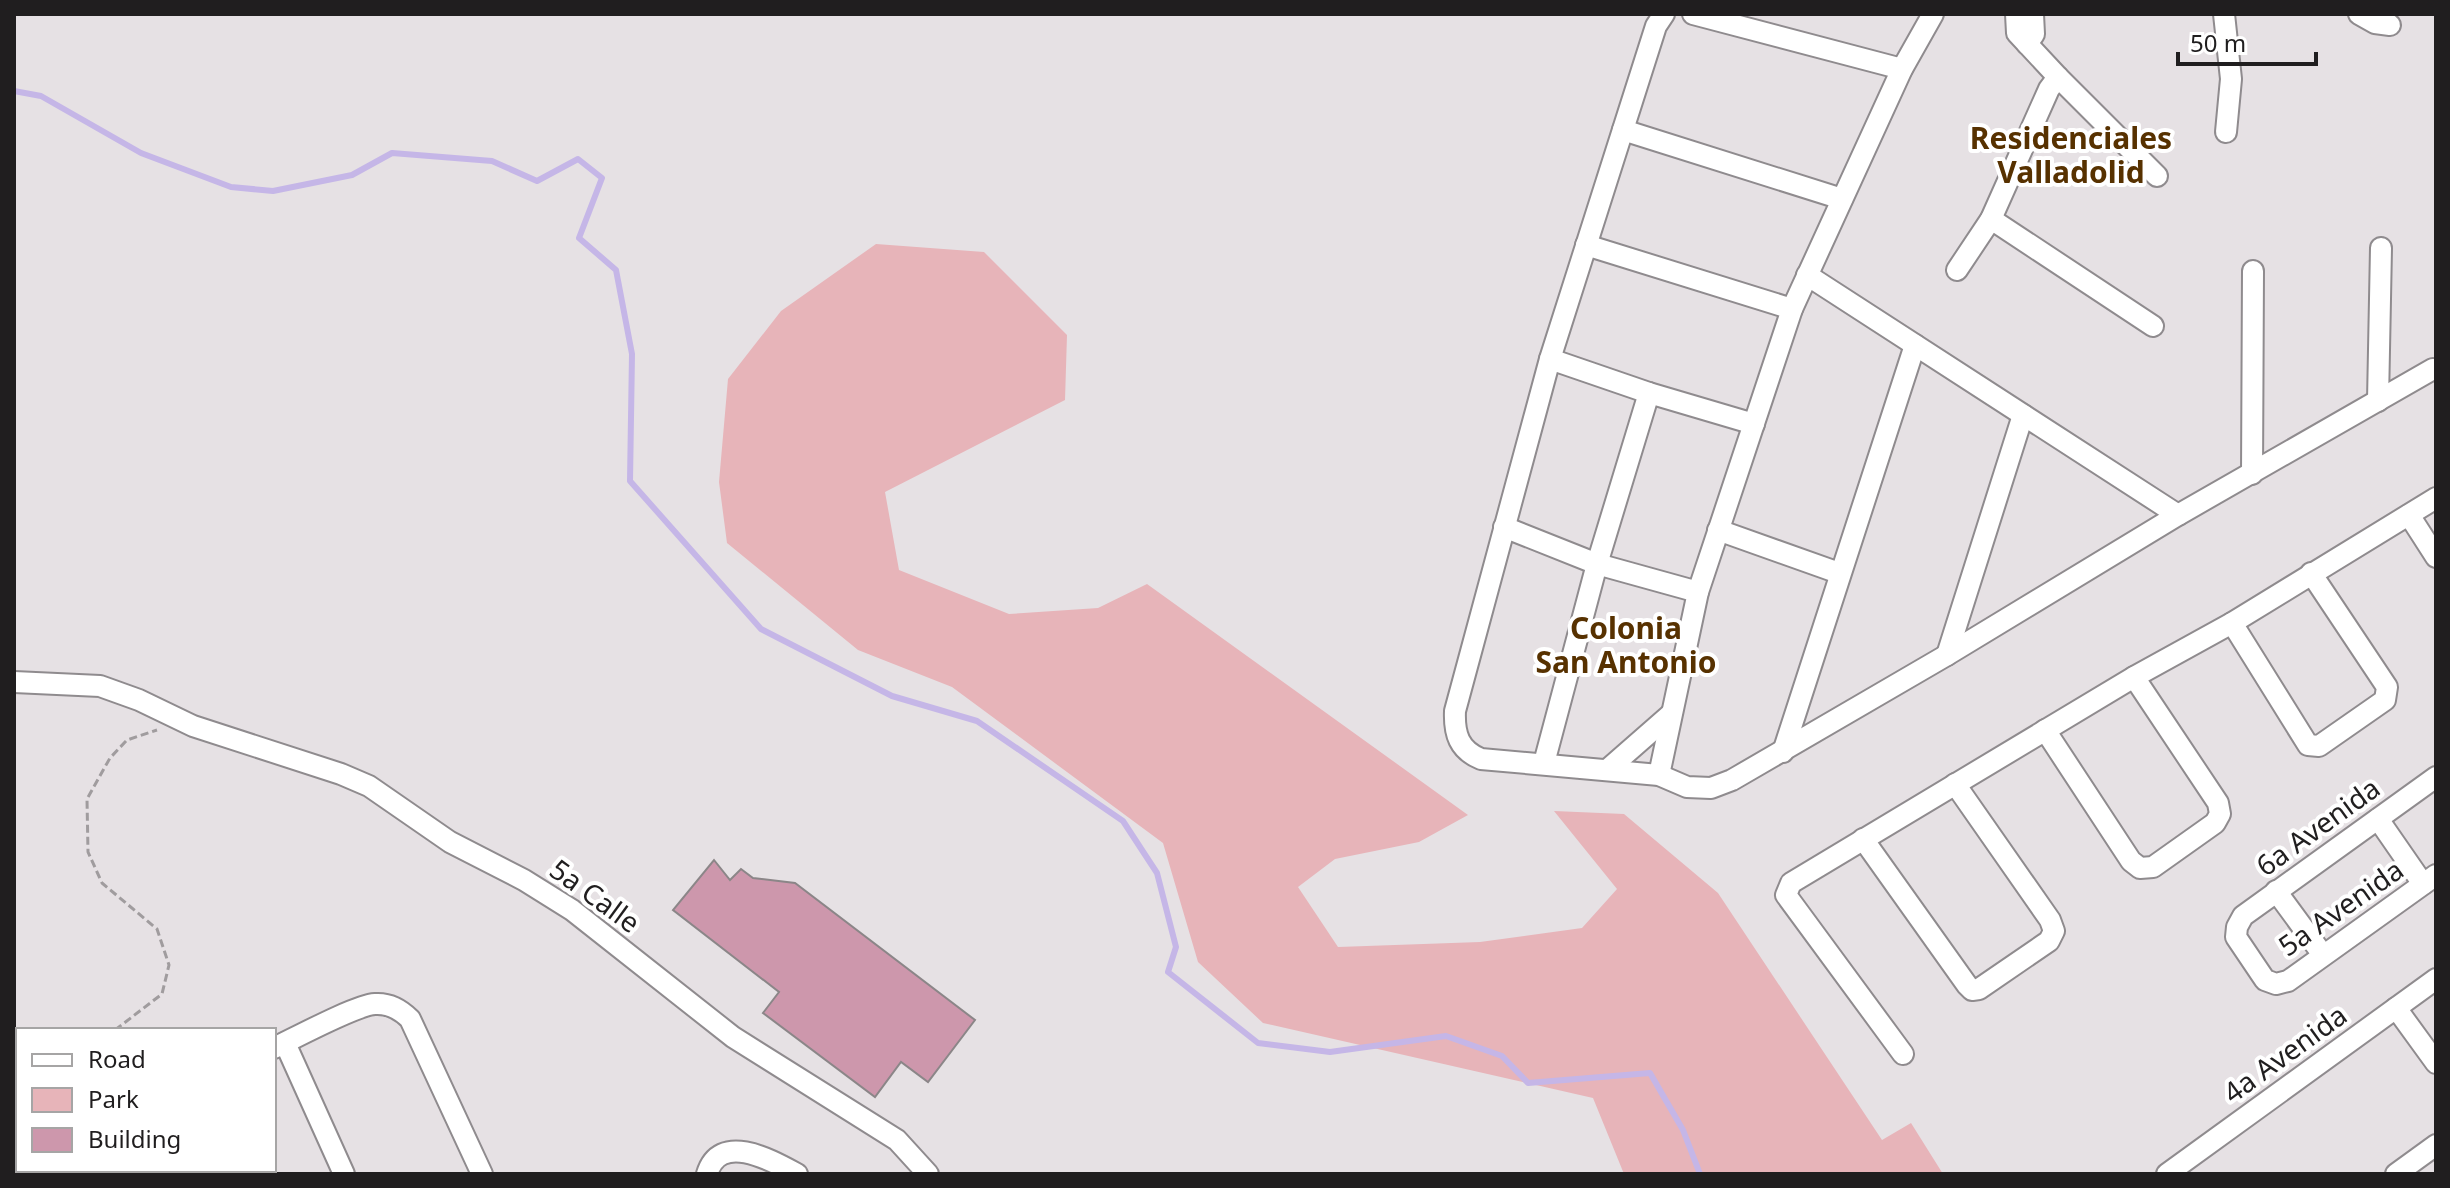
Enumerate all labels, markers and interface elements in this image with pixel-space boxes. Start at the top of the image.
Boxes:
scale bar [2178,16,2316,66]
text: 50 m [2190,26,2246,59]
district label: Residenciales Valladolid [1970,117,2172,192]
district label: Colonia San Antonio [1535,607,1717,682]
street label: 6a Avenida [2248,768,2387,884]
street label: 5a Calle [543,850,648,941]
street label: 5a Avenida [2270,850,2410,964]
street label: 4a Avenida [2215,995,2354,1111]
legend [16,1028,276,1172]
text: Road [88,1042,146,1075]
text: Park [88,1082,139,1115]
text: Building [88,1122,181,1155]

